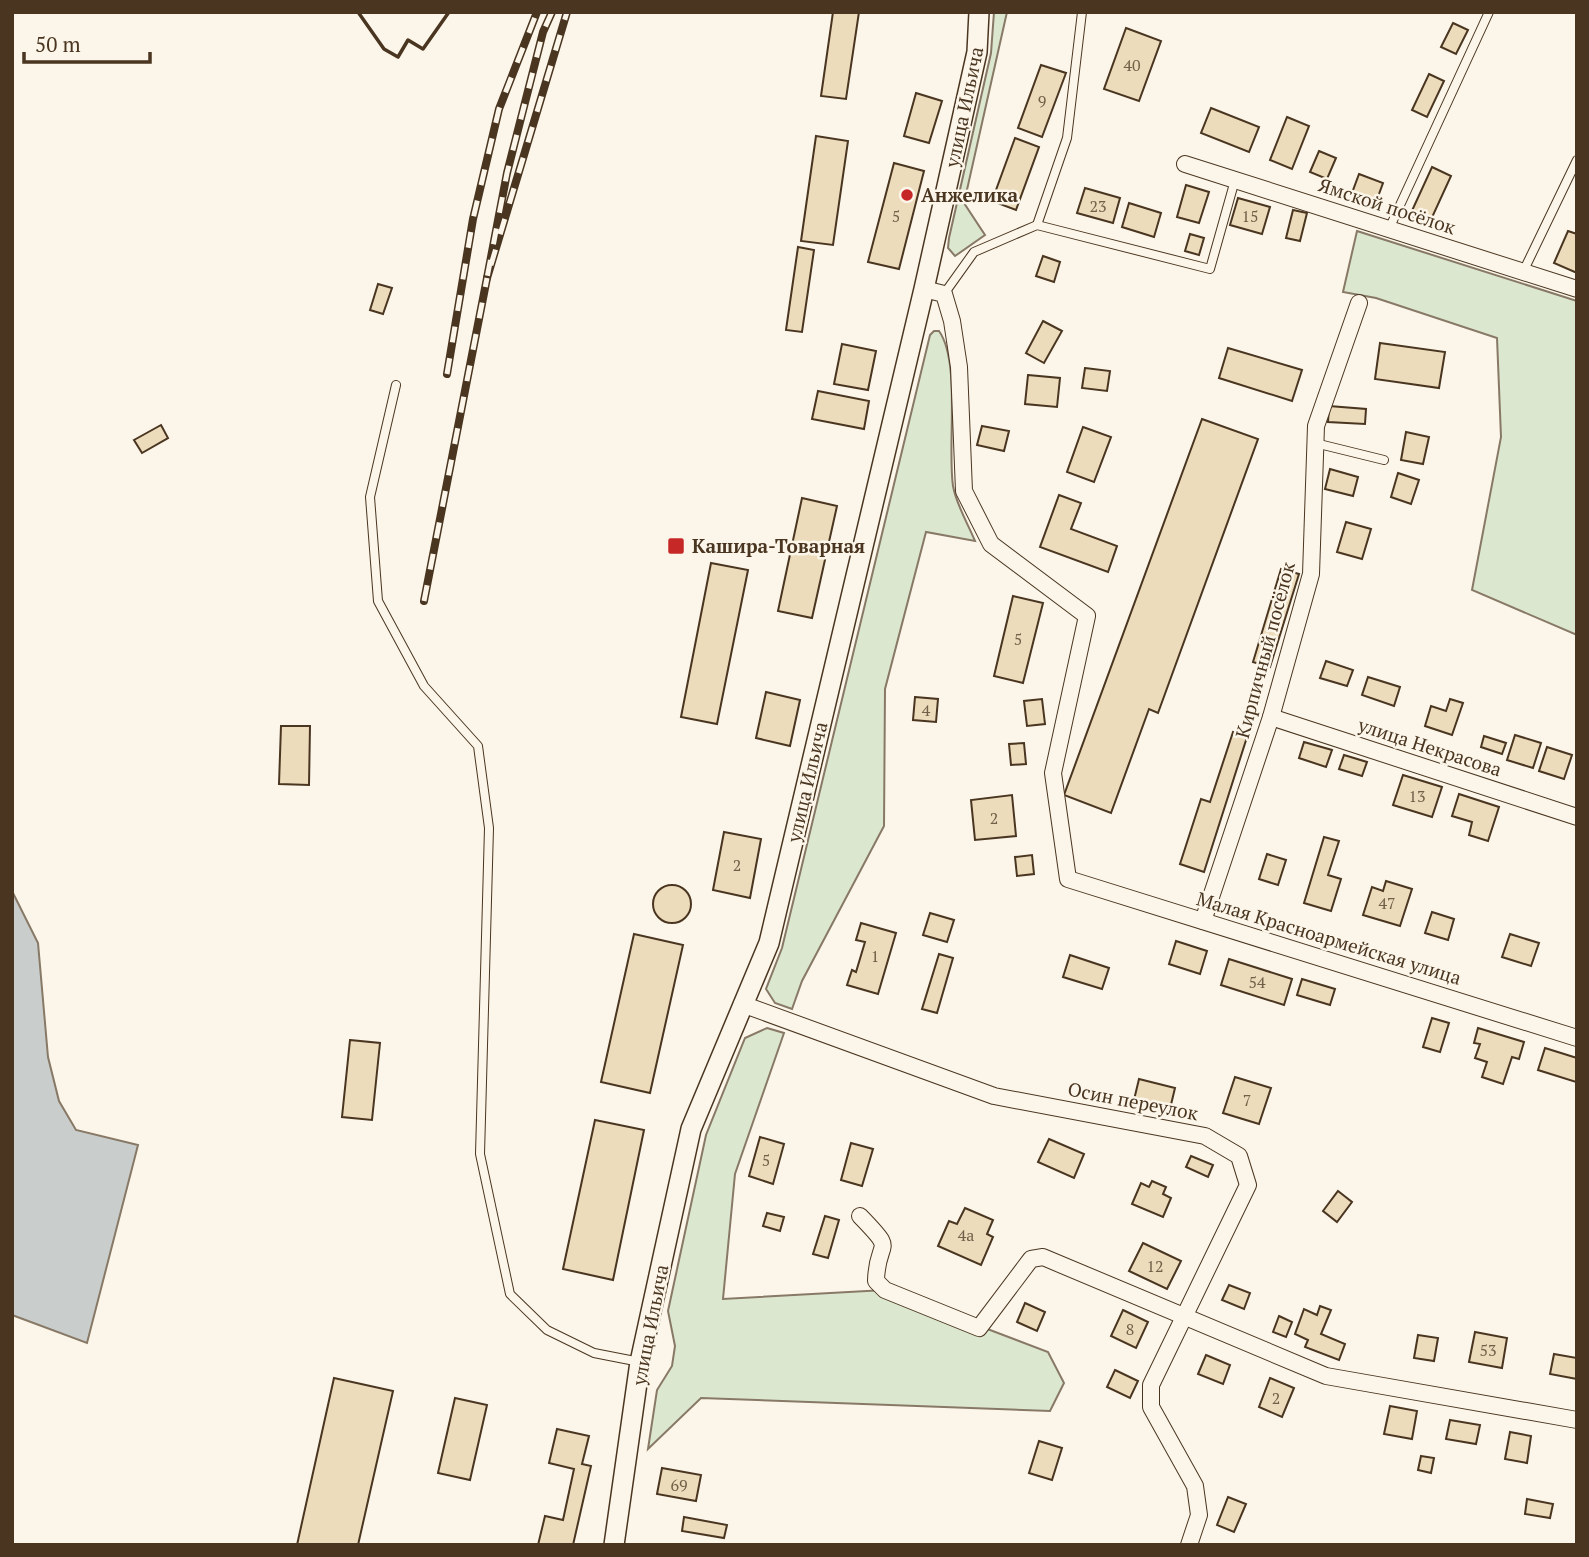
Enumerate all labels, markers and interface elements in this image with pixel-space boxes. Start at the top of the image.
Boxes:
scale bar [24,21,150,65]
text: 50 m [35,30,81,58]
street label: улица Ильича [938,44,989,171]
house number: 40 [1123,54,1141,76]
house number: 9 [1038,90,1046,112]
street label: Ямской посёлок [1315,172,1460,240]
place label: Анжелика [921,182,1018,207]
marker: Анжелика [899,187,915,203]
house number: 23 [1089,195,1107,217]
house number: 5 [892,205,900,227]
house number: 15 [1241,205,1259,227]
place label: Кашира-Товарная [692,533,865,558]
marker: Кашира-Товарная [666,536,686,556]
street label: Кирпичный посёлок [1229,558,1300,741]
house number: 5 [1014,628,1022,650]
house number: 4 [922,699,931,721]
street label: улица Некрасова [1354,711,1506,782]
street label: улица Ильича [780,719,833,846]
house number: 13 [1408,785,1426,807]
house number: 2 [990,807,998,829]
house number: 2 [733,854,741,876]
street label: Малая Красноармейская улица [1194,885,1465,990]
house number: 47 [1378,892,1396,914]
house number: 1 [871,945,879,967]
house number: 54 [1248,971,1266,993]
street label: Осин переулок [1066,1076,1201,1126]
house number: 7 [1243,1089,1251,1111]
house number: 5 [762,1149,770,1171]
house number: 4а [958,1224,974,1246]
house number: 12 [1146,1255,1164,1277]
street label: улица Ильича [625,1262,674,1389]
house number: 8 [1126,1318,1134,1340]
house number: 53 [1479,1339,1497,1361]
house number: 2 [1272,1387,1280,1409]
house number: 69 [670,1474,688,1496]

